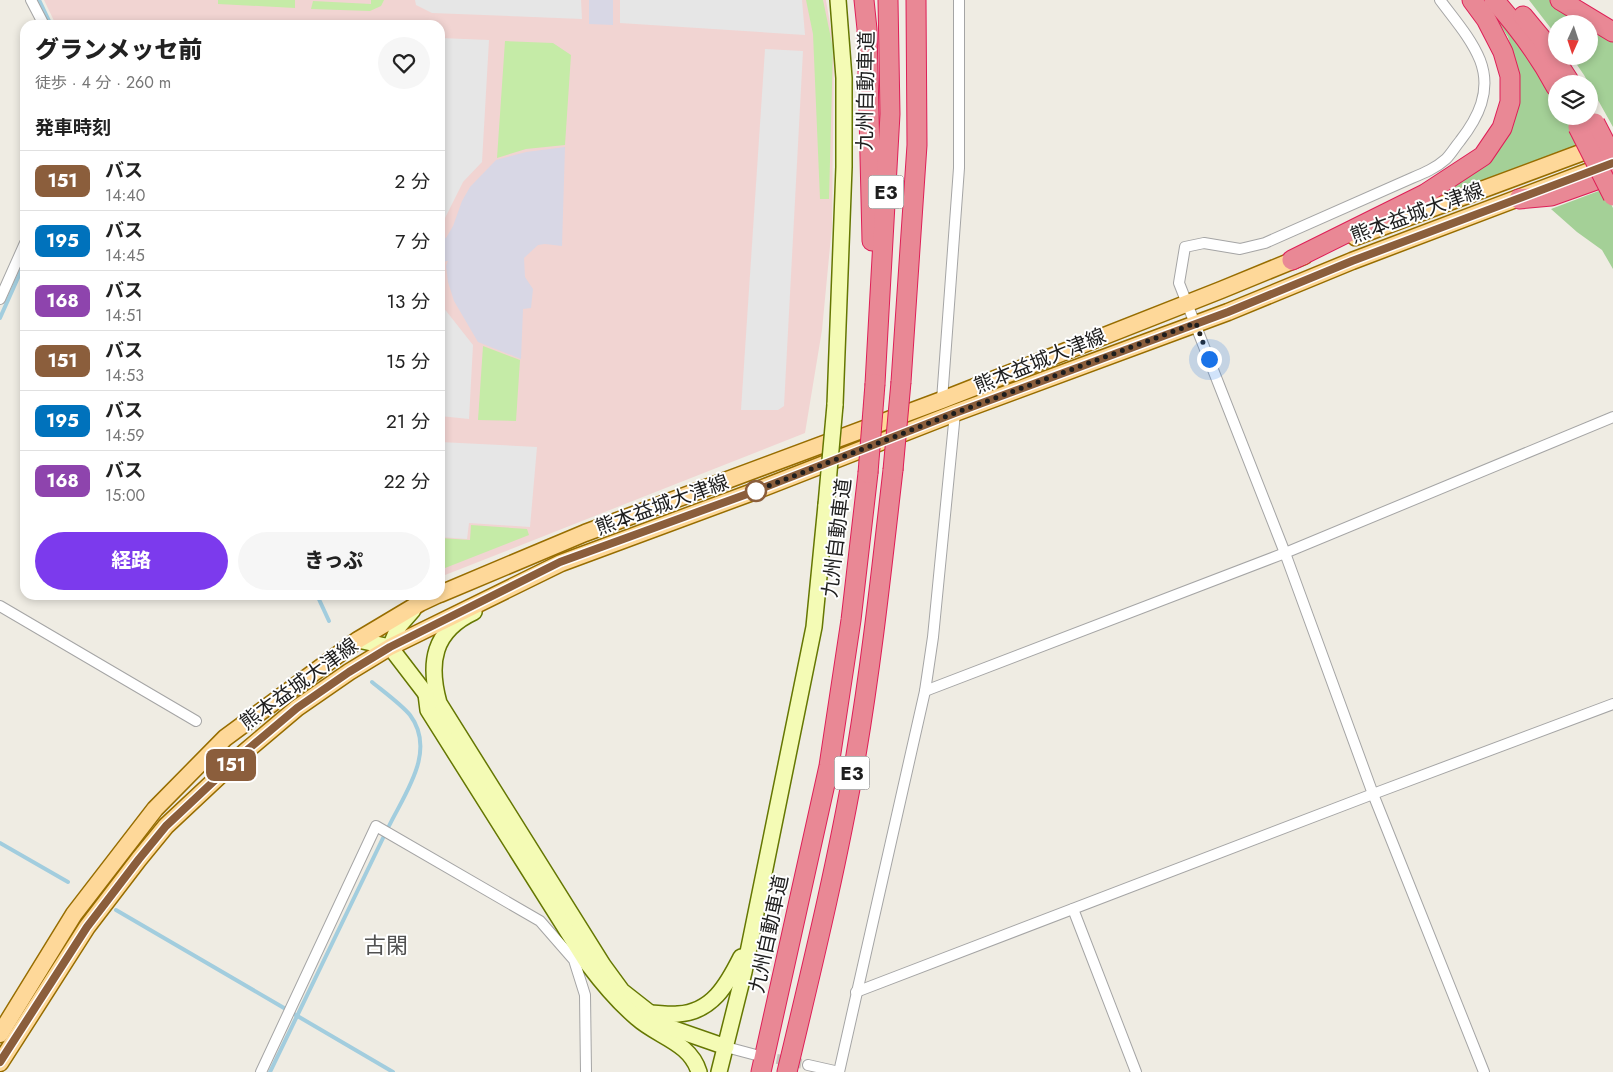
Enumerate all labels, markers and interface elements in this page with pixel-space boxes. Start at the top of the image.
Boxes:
north arrow [1548,15,1598,65]
map controls [1548,15,1598,125]
street label: 九州自動車道 [850,31,882,151]
text: グランメッセ前 [35,32,202,67]
button: heart [378,37,430,89]
text: 徒歩 · 4 分 · 260 m [35,71,171,94]
button: layers [1548,75,1598,125]
text: 発車時刻 [35,114,111,141]
text: バス [105,157,143,184]
text: 151 [48,168,77,194]
text: 2 分 [394,168,430,195]
street label: 熊本益城大津線 [1346,175,1488,251]
road number: E3 [868,176,904,208]
text: 14:40 [105,184,145,207]
text: バス [105,217,143,244]
text: 195 [46,228,79,254]
text: 7 分 [395,228,430,255]
text: 14:45 [105,244,145,267]
text: バス [105,277,143,304]
text: 168 [46,288,79,314]
text: 13 分 [386,288,430,315]
text: 14:51 [105,304,143,327]
street label: 熊本益城大津線 [970,321,1110,401]
text: バス [105,337,143,364]
your location [1197,347,1222,372]
text: 151 [48,348,77,374]
text: 15 分 [386,348,430,375]
text: 14:53 [105,364,144,387]
text: バス [105,397,143,424]
text: 195 [46,408,79,434]
text: 21 分 [386,408,430,435]
text: 14:59 [105,424,145,447]
text: バス [105,457,143,484]
street label: 熊本益城大津線 [591,467,733,543]
text: 168 [46,468,79,494]
text: 22 分 [384,468,430,495]
street label: 九州自動車道 [815,477,859,599]
unlabelled marker [745,480,767,502]
text: 15:00 [105,484,145,507]
button: 経路 [35,532,228,590]
button: きっぷ [238,532,430,590]
street label: 熊本益城大津線 [234,631,364,737]
line badge: 151 [202,749,260,781]
text: 151 [216,752,246,778]
road number: E3 [834,756,870,790]
street label: 九州自動車道 [742,872,796,996]
district label: 古閑 [364,929,408,961]

